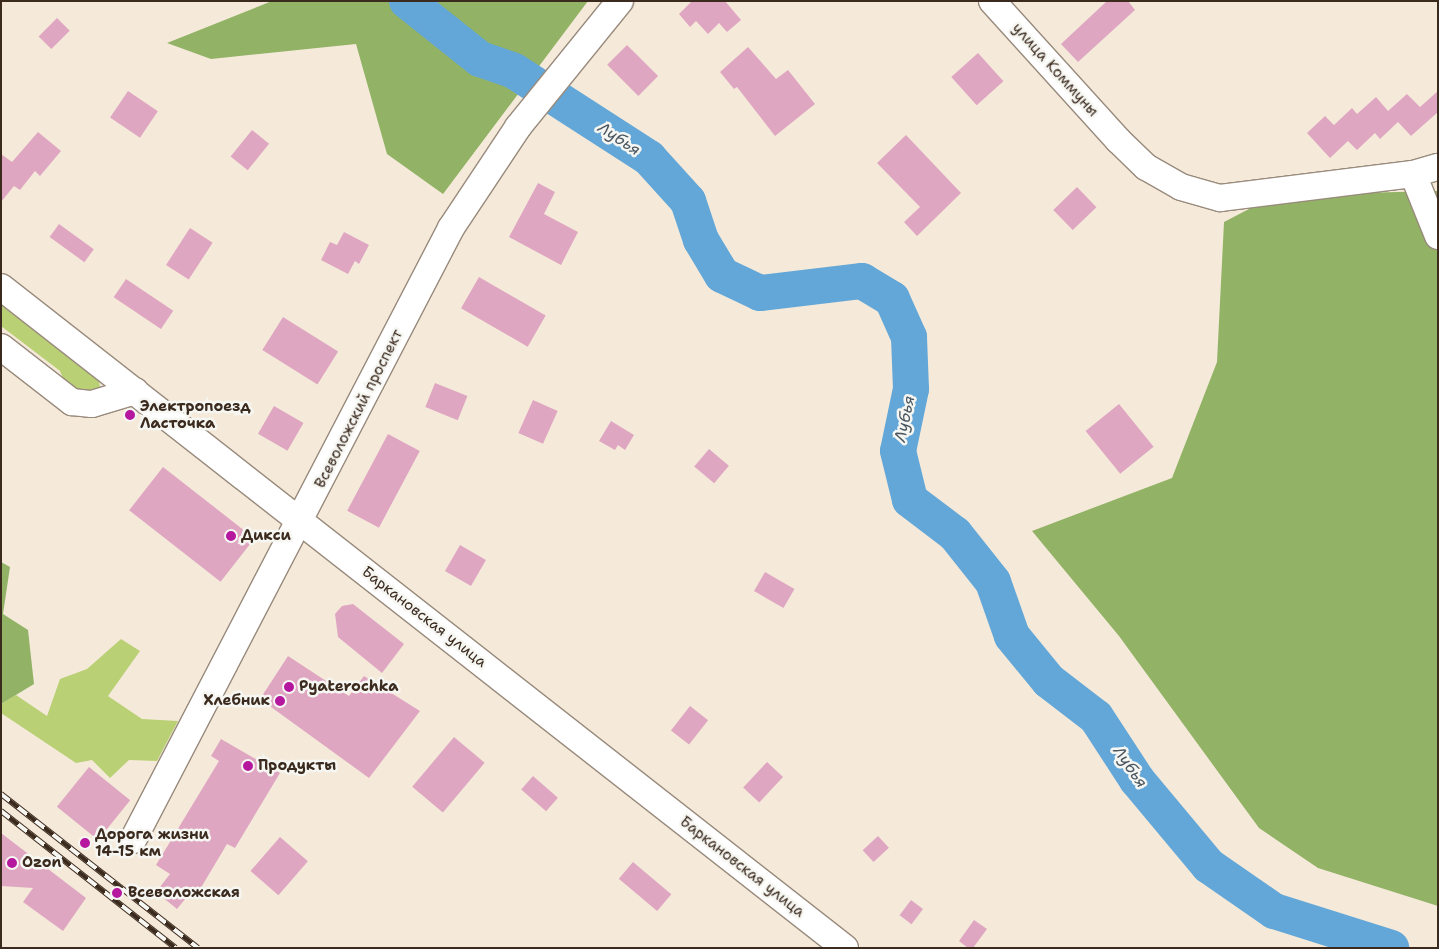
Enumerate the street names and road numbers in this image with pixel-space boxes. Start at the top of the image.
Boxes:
street label: улица Коммуны [1008,19,1102,121]
street label: Всеволожский проспект [311,327,407,491]
street label: Баркановская улица [358,563,490,671]
street label: Баркановская улица [676,813,808,921]

